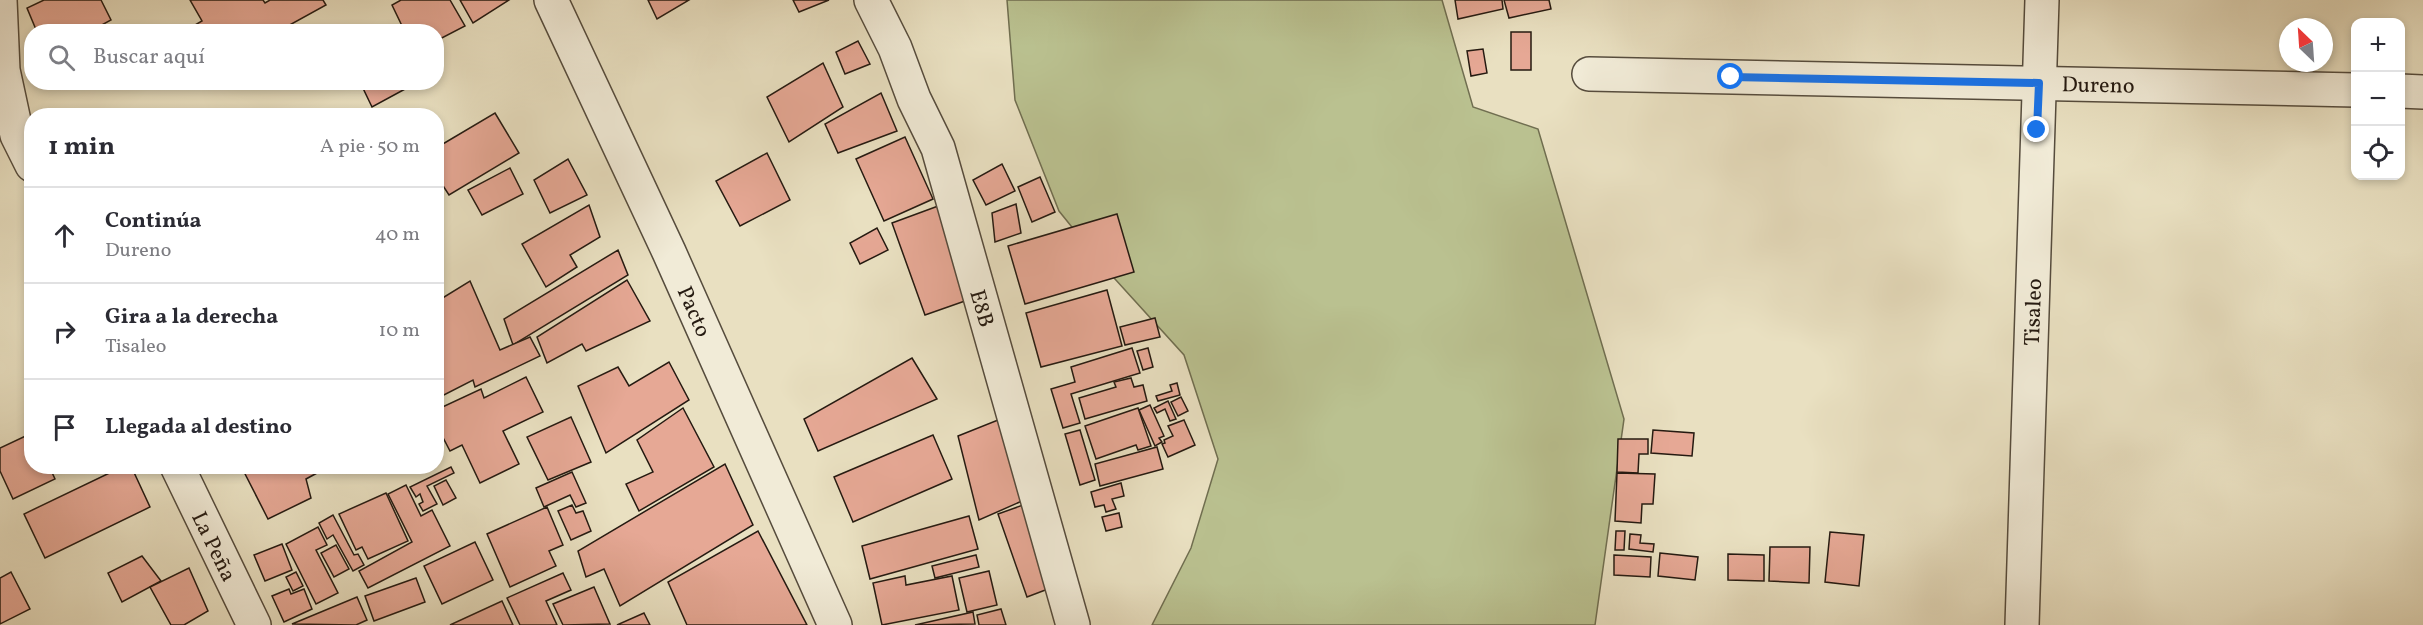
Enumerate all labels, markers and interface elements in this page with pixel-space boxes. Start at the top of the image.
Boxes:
north arrow [2279,18,2333,72]
map controls [2351,18,2405,180]
button: + [2351,18,2405,72]
search box [24,24,444,90]
icon: search [45,41,78,74]
text: Buscar aquí [93,42,205,73]
route start [1717,63,1743,89]
street label: Dureno [2061,70,2135,103]
button: − [2351,72,2405,126]
route end [2023,116,2049,142]
button: locate [2351,126,2405,180]
text: 1 min [48,129,115,165]
text: A pie · 50 m [320,133,420,161]
text: Continúa [105,206,202,237]
icon: ahead [48,219,81,252]
text: 40 m [375,221,420,249]
text: Dureno [105,237,171,265]
street label: Tisaleo [2018,278,2051,346]
street label: Pacto [668,282,718,342]
street label: E8B [960,286,1001,331]
text: Gira a la derecha [105,302,278,333]
icon: right [48,315,81,348]
text: 10 m [379,317,420,345]
text: Tisaleo [105,333,166,361]
icon: arrive [48,411,81,444]
text: Llegada al destino [105,412,292,443]
street label: La Peña [182,507,243,587]

